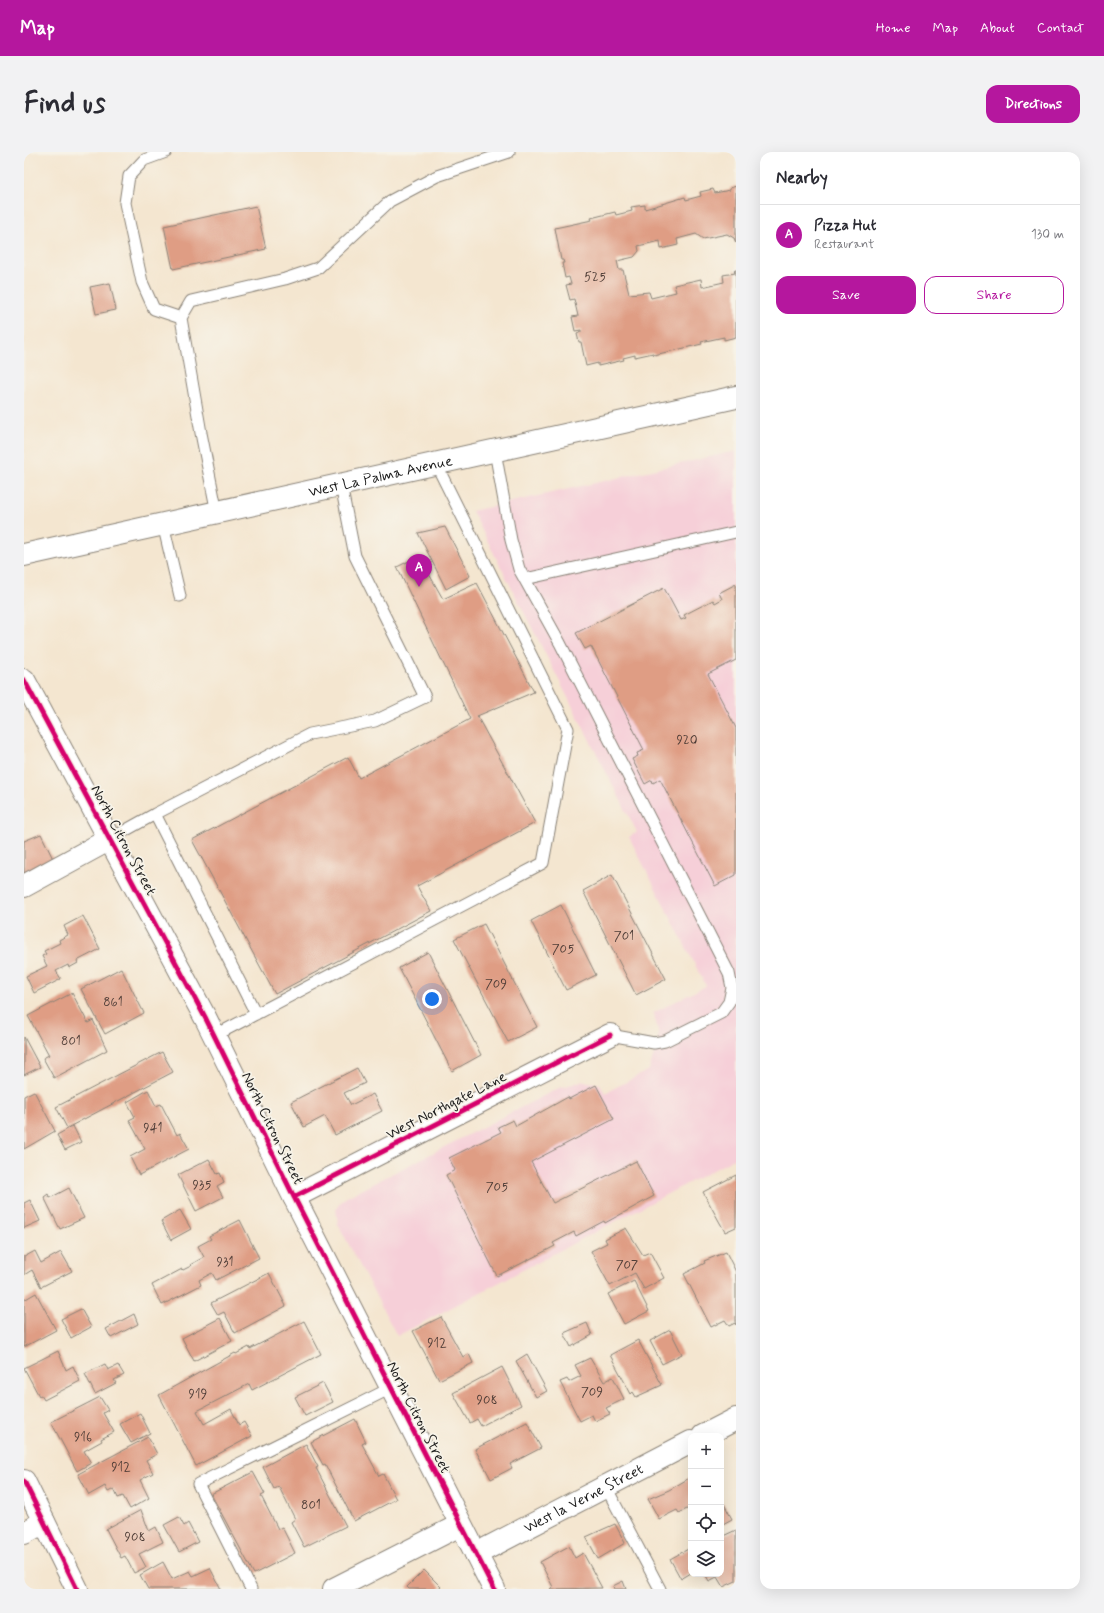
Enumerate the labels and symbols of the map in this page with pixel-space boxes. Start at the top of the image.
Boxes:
house number: 525 [584,269,606,286]
street label: West La Palma Avenue [307,451,454,503]
pin: A [406,554,432,587]
house number: 920 [676,732,698,749]
street label: North Citron Street [85,782,161,900]
house number: 701 [614,928,634,945]
house number: 705 [552,941,574,958]
house number: 709 [485,976,507,993]
your location [422,989,442,1009]
house number: 861 [103,994,123,1011]
house number: 801 [61,1033,81,1050]
street label: West Northgate Lane [383,1067,510,1145]
street label: North Citron Street [236,1069,308,1188]
house number: 941 [143,1120,163,1137]
house number: 935 [192,1177,212,1194]
house number: 705 [486,1179,508,1196]
house number: 931 [217,1254,233,1271]
house number: 707 [616,1257,638,1274]
house number: 912 [427,1335,447,1352]
street label: North Citron Street [381,1358,455,1477]
house number: 709 [581,1384,603,1401]
house number: 919 [189,1386,207,1403]
house number: 908 [477,1392,497,1409]
house number: 916 [74,1429,92,1446]
house number: 912 [111,1459,131,1476]
street label: West la Verne Street [520,1459,647,1538]
house number: 801 [301,1497,321,1514]
house number: 908 [125,1529,145,1546]

